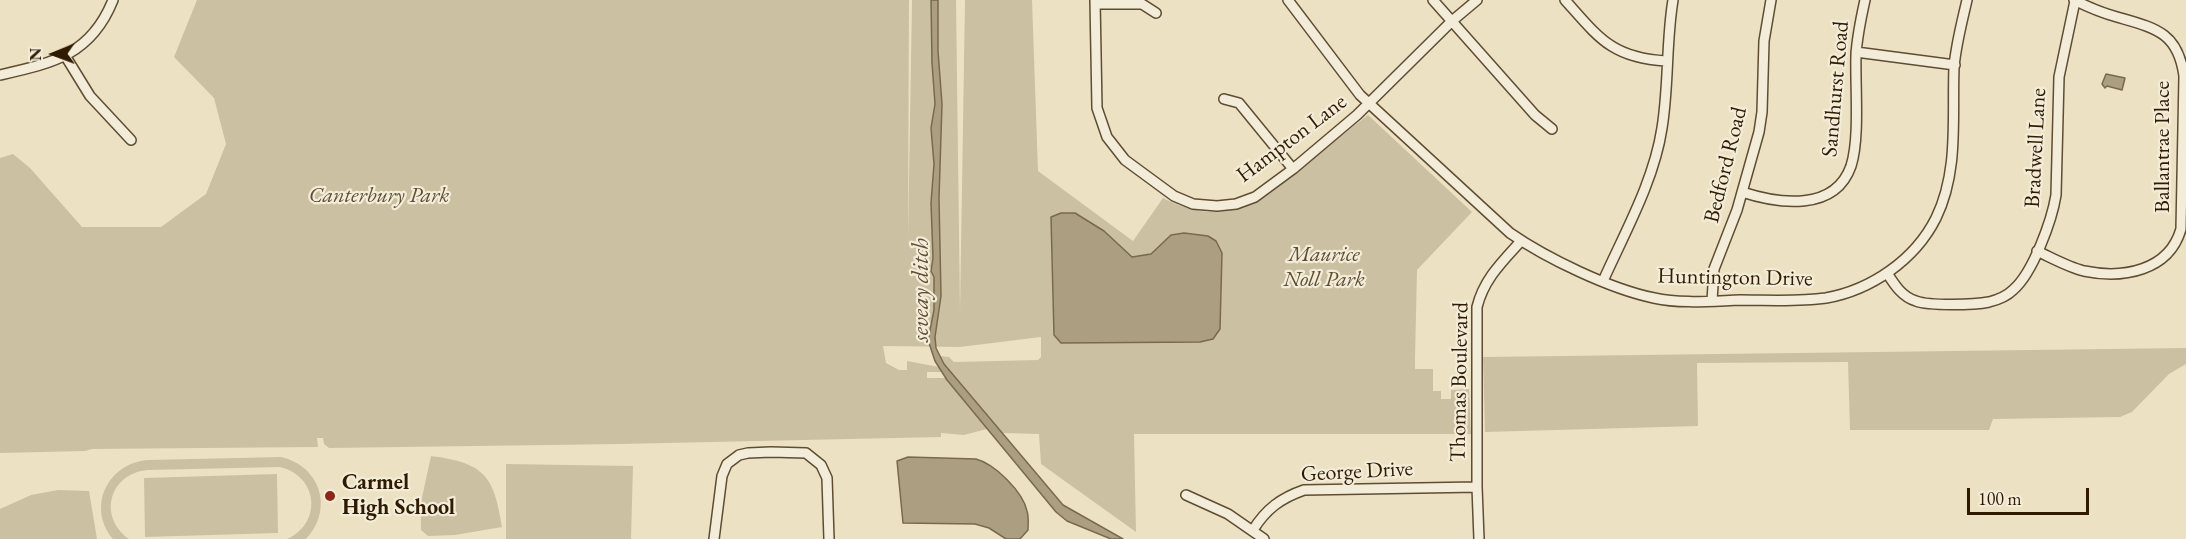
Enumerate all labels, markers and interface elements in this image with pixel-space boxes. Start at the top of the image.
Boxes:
street label: Sandhurst Road [1817,20,1855,158]
north arrow [24,24,84,84]
text: N [25,48,46,61]
street label: Ballantrae Place [2150,81,2176,213]
street label: Bradwell Lane [2020,87,2052,209]
street label: Hampton Lane [1232,89,1352,189]
street label: Bedford Road [1699,104,1753,226]
park label: Canterbury Park [309,183,449,209]
water label: seveay ditch [907,238,935,342]
park label: Maurice Noll Park [1283,242,1365,294]
street label: Huntington Drive [1657,263,1813,293]
street label: Thomas Boulevard [1445,302,1475,462]
street label: George Drive [1300,456,1414,488]
place label: Carmel High School [342,470,455,522]
scale bar [1970,476,2092,514]
text: 100 m [1978,487,2022,510]
marker: Carmel High School [323,489,337,503]

